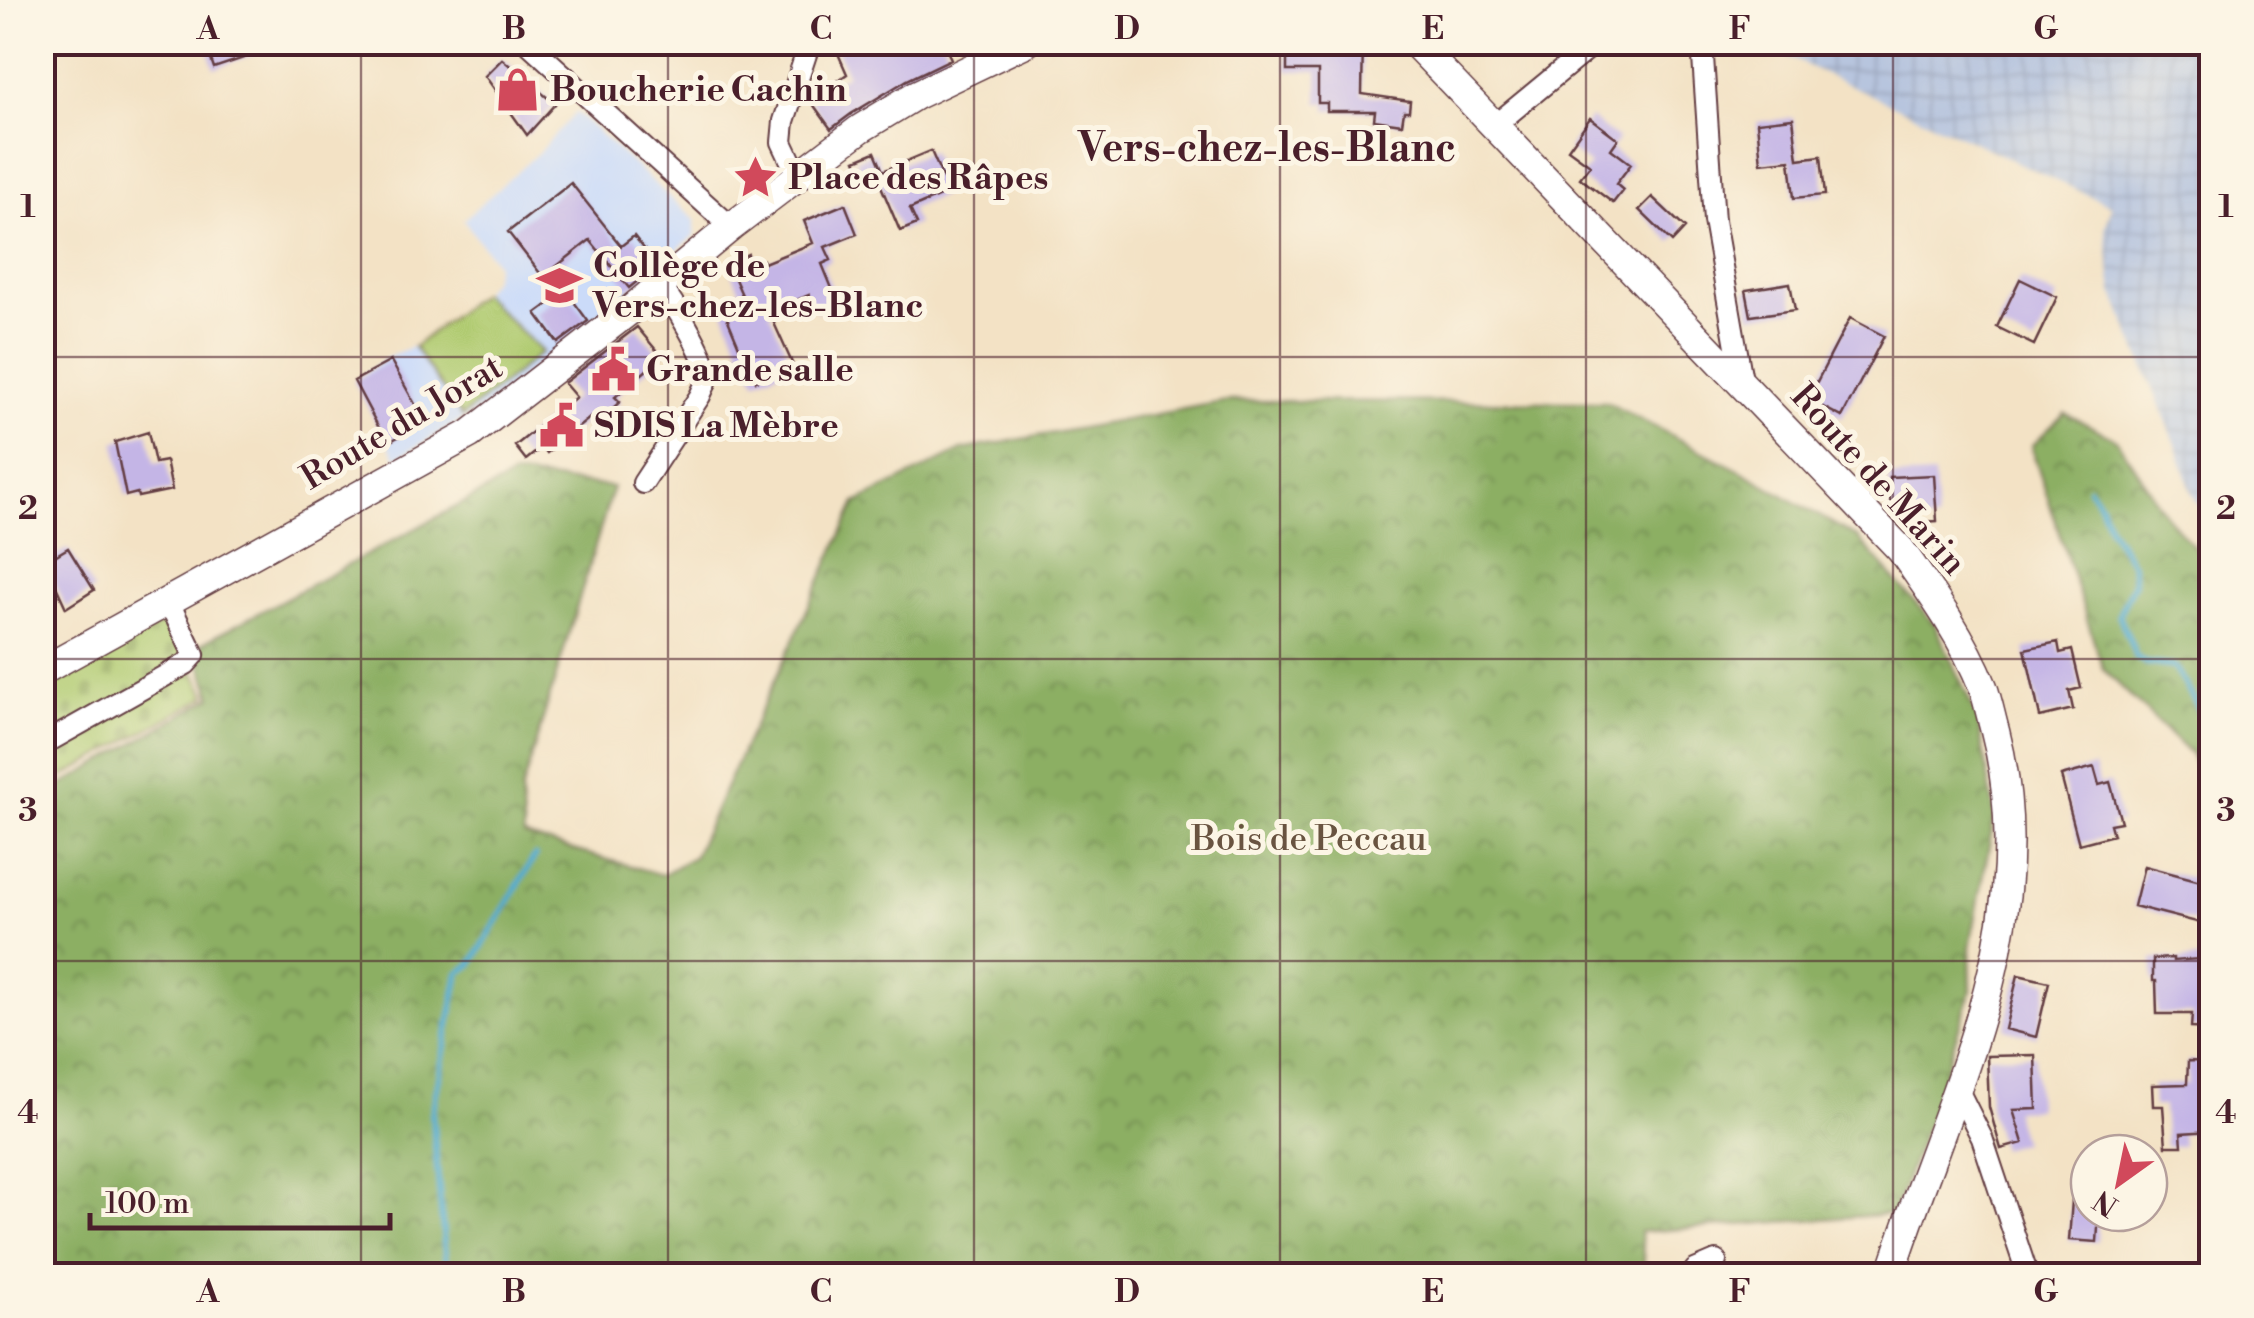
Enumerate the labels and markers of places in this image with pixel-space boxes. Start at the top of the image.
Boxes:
shop icon: Boucherie Cachin [493,66,541,114]
place label: Boucherie Cachin [550,69,847,112]
place icon: Place des Râpes [731,154,779,202]
place label: Place des Râpes [788,157,1049,200]
place label: Collège de Vers-chez-les-Blanc [592,245,923,328]
school or university icon: Collège de Vers-chez-les-Blanc [536,262,584,310]
public building icon: Grande salle [589,346,637,394]
place label: Grande salle [646,349,854,392]
public building icon: SDIS La Mèbre [537,402,585,450]
place label: SDIS La Mèbre [594,405,839,448]

